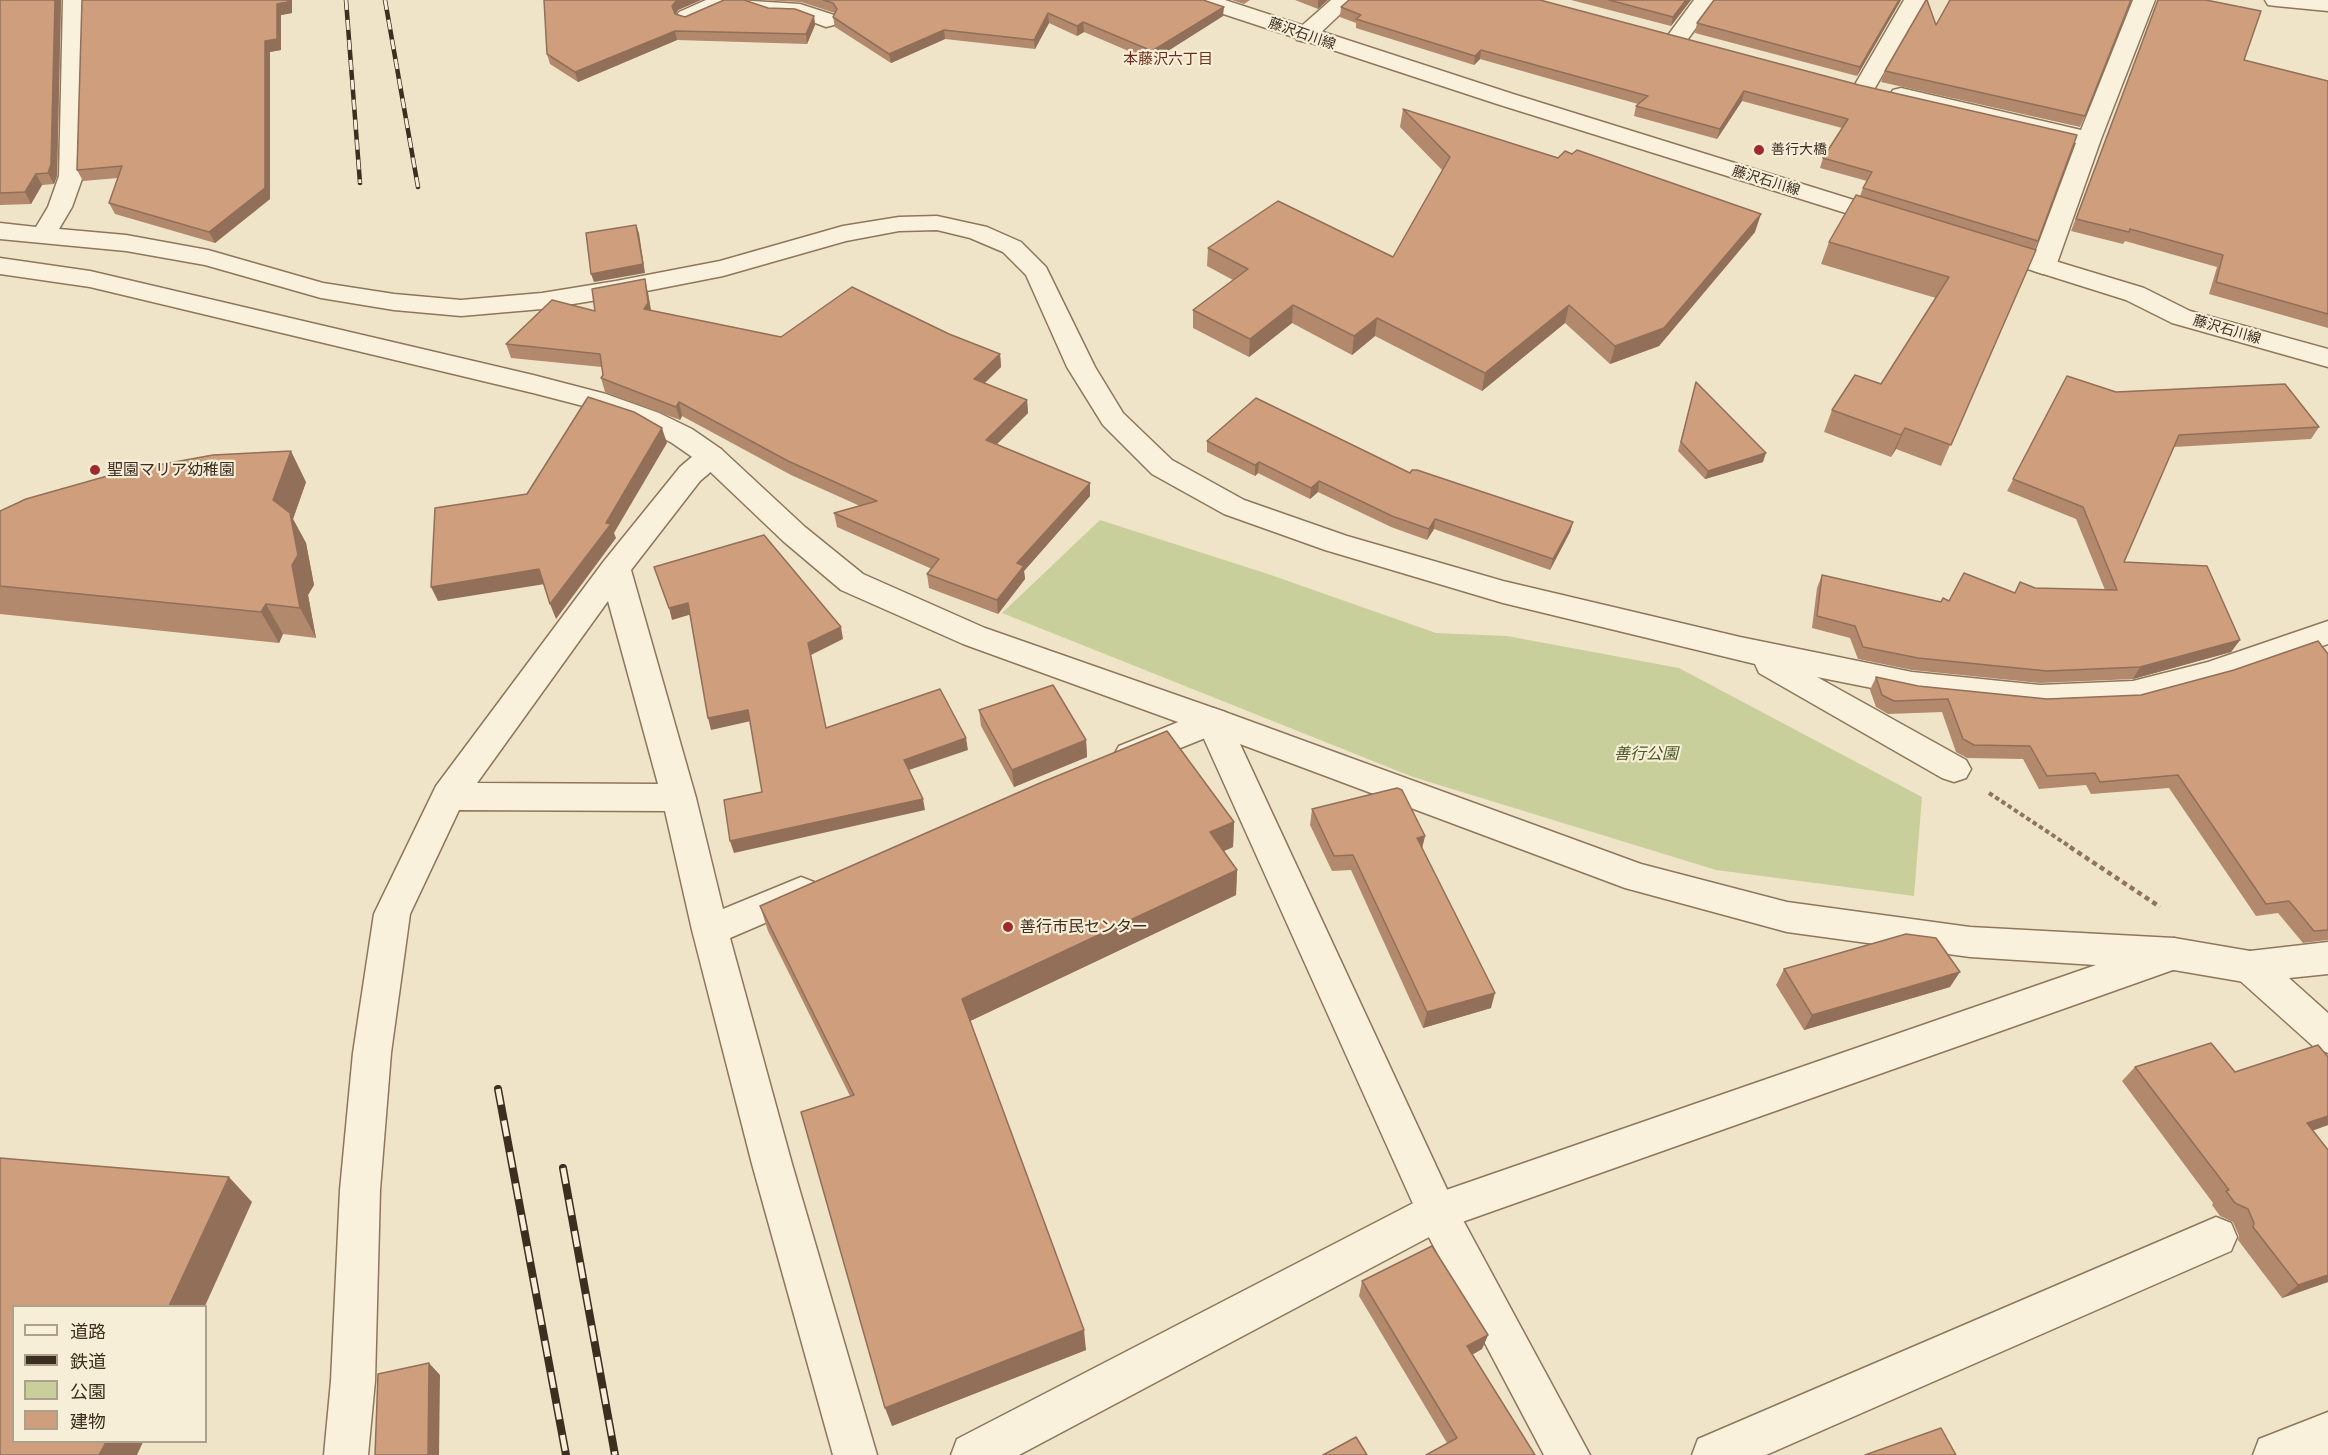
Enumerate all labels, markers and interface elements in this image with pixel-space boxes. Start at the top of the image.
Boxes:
street label: 藤沢石川線 [1266,15,1338,53]
district label: 本藤沢六丁目 [1123,51,1213,69]
place label: 善行大橋 [1771,142,1827,158]
marker: 善行大橋 [1752,143,1766,157]
street label: 藤沢石川線 [1730,163,1802,199]
street label: 藤沢石川線 [2191,312,2263,348]
place label: 聖園マリア幼稚園 [107,460,235,480]
marker: 聖園マリア幼稚園 [88,463,102,477]
park label: 善行公園 [1614,744,1678,764]
place label: 善行市民センター [1020,917,1148,937]
marker: 善行市民センター [1001,920,1015,934]
legend [12,1305,207,1443]
text: 道路 [70,1317,106,1344]
text: 鉄道 [70,1347,106,1374]
text: 公園 [70,1377,106,1404]
text: 建物 [70,1407,106,1434]

